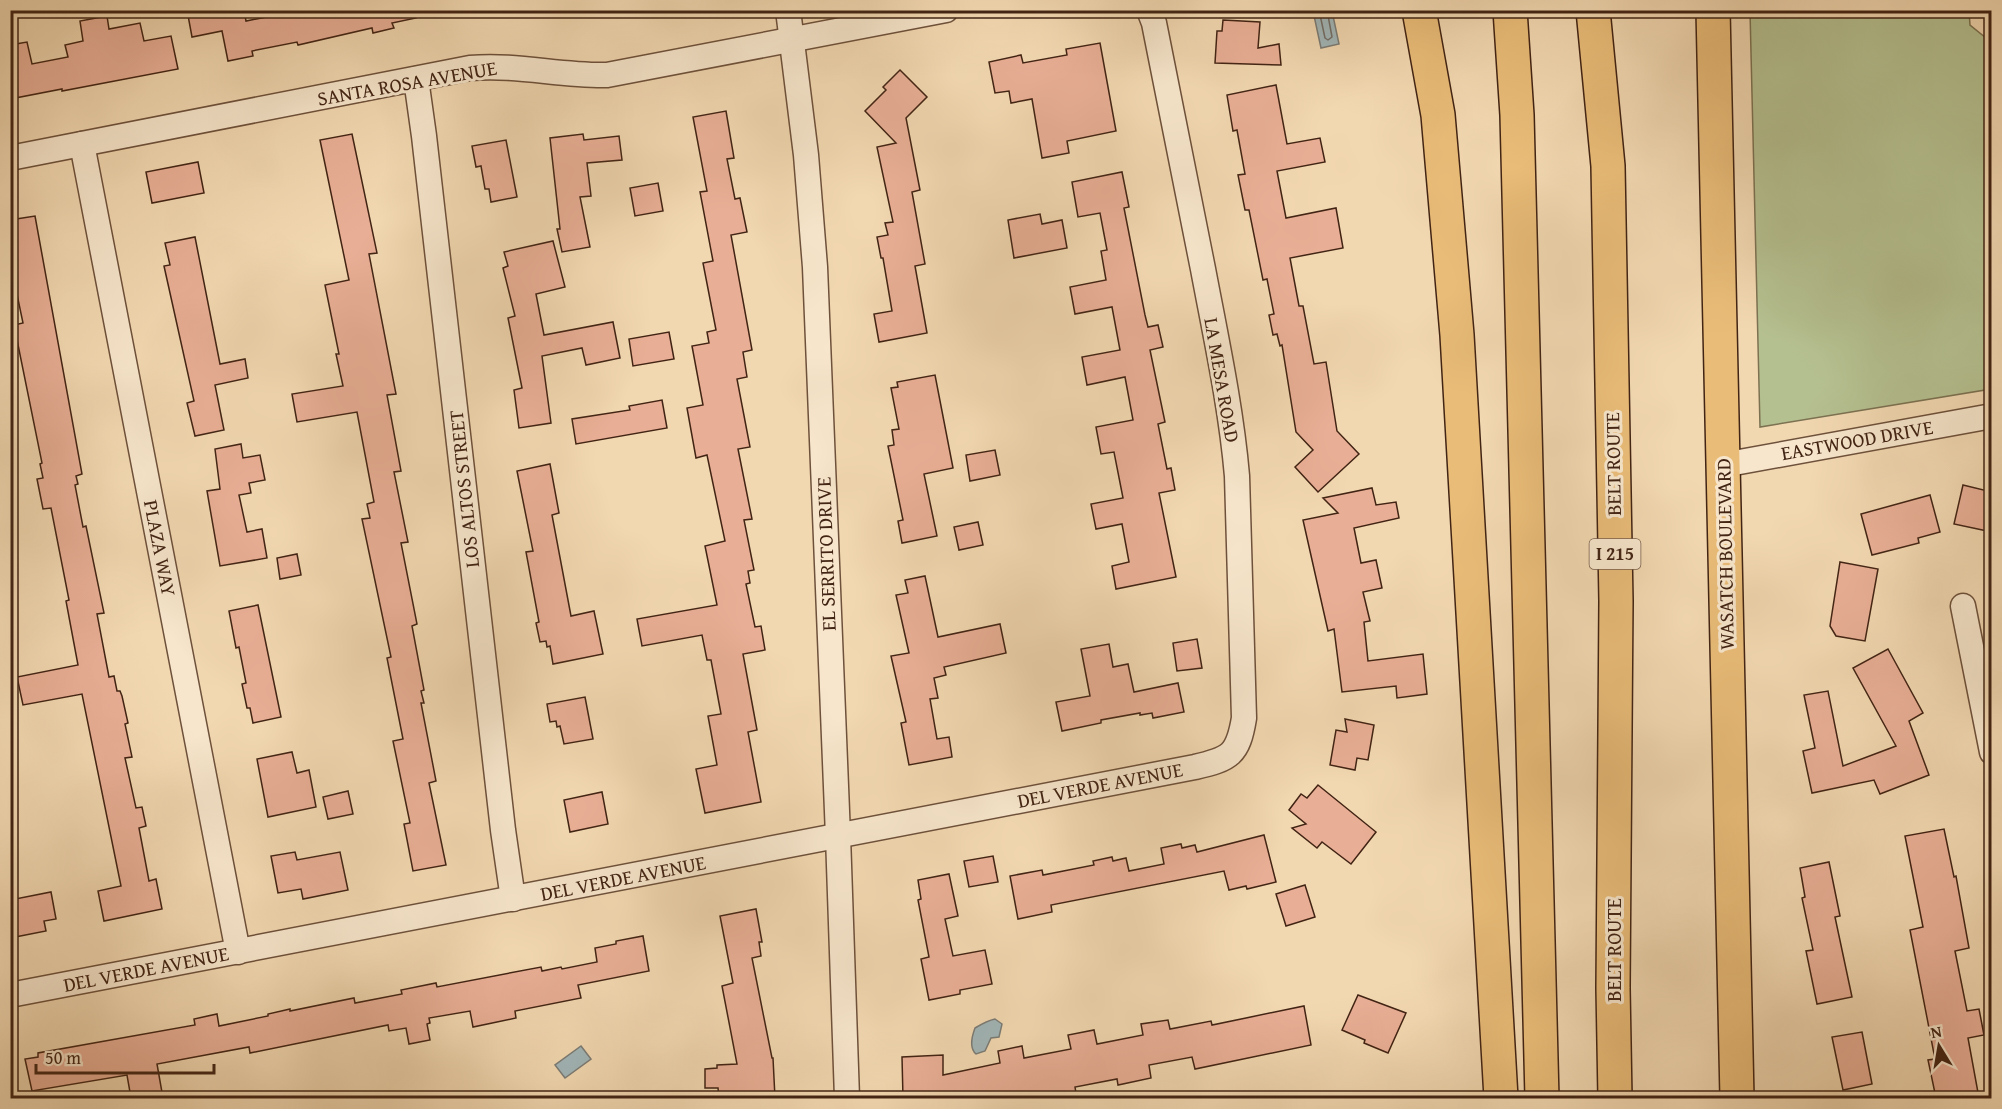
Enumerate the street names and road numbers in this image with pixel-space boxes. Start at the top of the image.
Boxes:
street label: SANTA ROSA AVENUE [315,52,499,113]
street label: LA MESA ROAD [1197,315,1248,445]
street label: LOS ALTOS STREET [441,409,486,569]
street label: BELT ROUTE [1597,412,1628,516]
street label: EASTWOOD DRIVE [1779,412,1935,467]
street label: WASATCH BOULEVARD [1708,458,1741,650]
street label: EL SERRITO DRIVE [808,476,843,632]
street label: PLAZA WAY [137,497,184,599]
road number: I 215 [1590,539,1640,569]
street label: DEL VERDE AVENUE [1015,754,1185,815]
street label: DEL VERDE AVENUE [538,847,708,908]
street label: BELT ROUTE [1599,898,1628,1002]
street label: DEL VERDE AVENUE [61,938,231,999]

